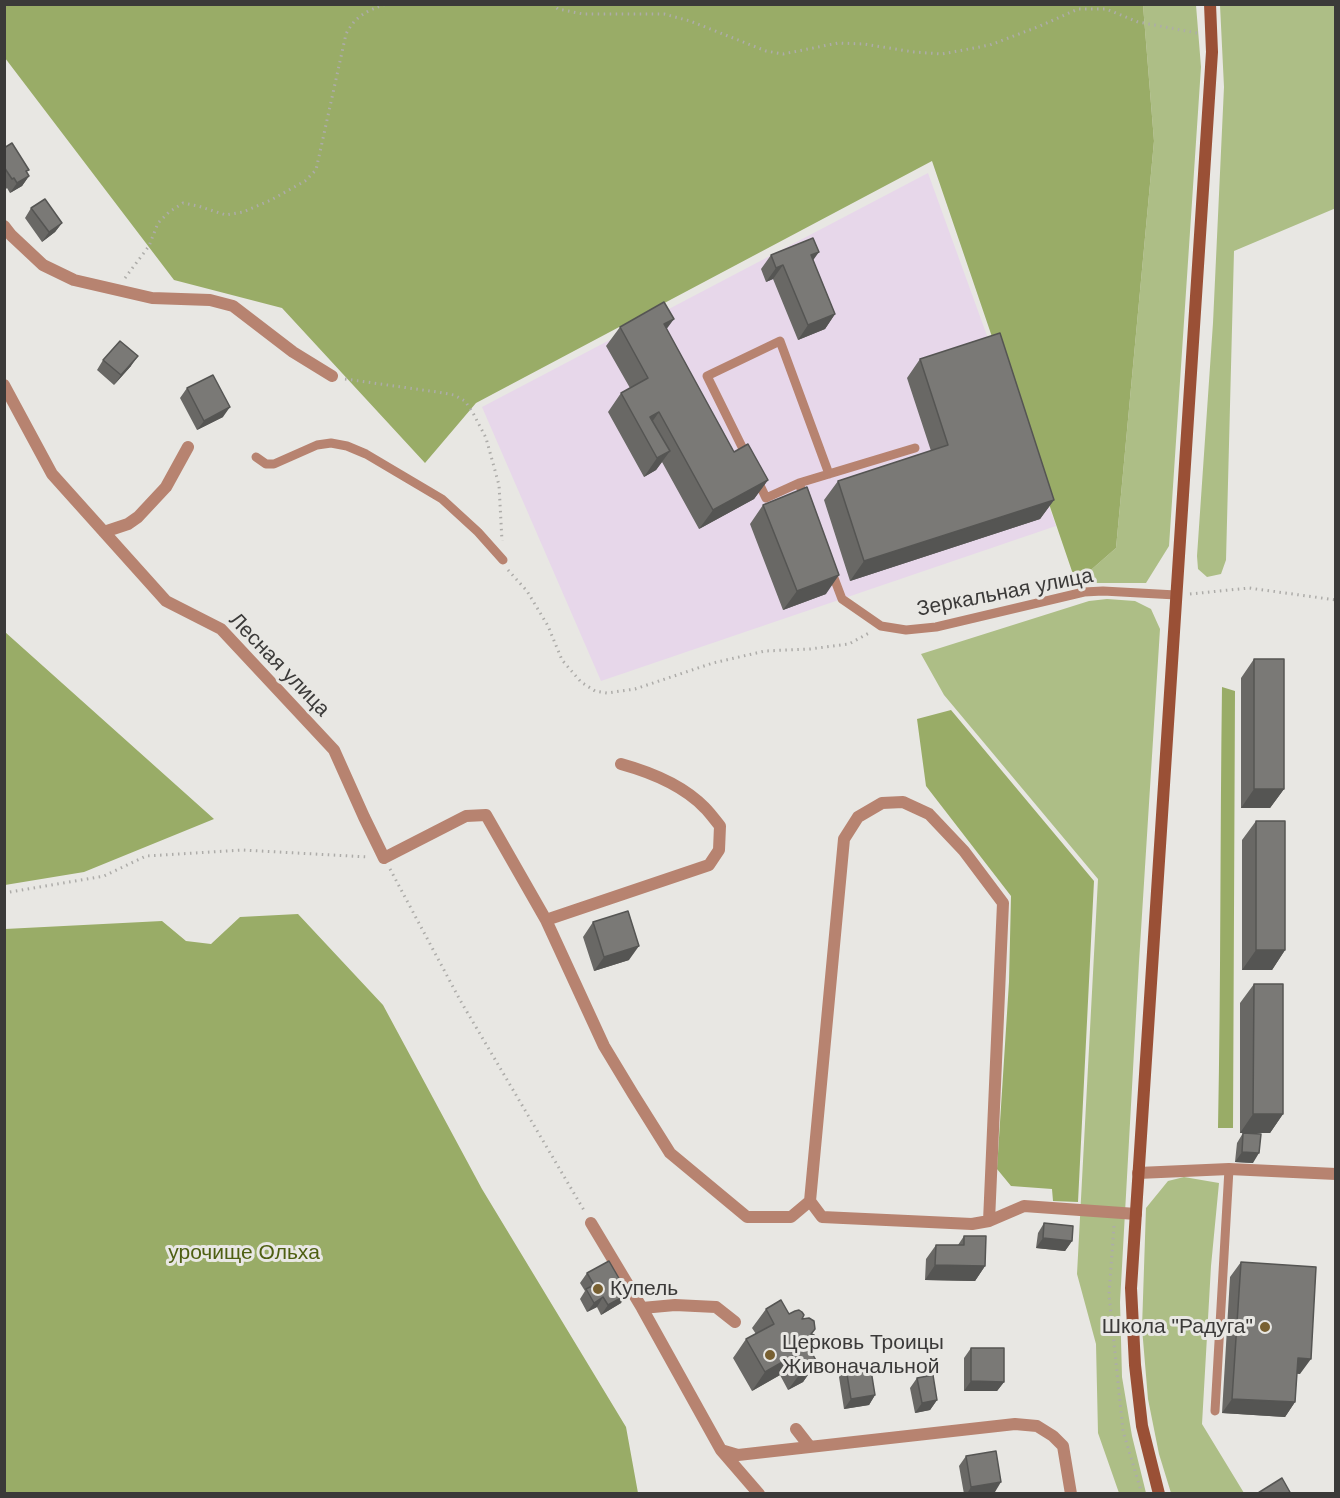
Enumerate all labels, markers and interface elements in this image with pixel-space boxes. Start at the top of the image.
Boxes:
street label: Зеркальная улица [915,564,1095,622]
street label: Лесная улица [223,608,335,722]
park label: урочище Ольха [168,1240,320,1266]
place label: Купель [610,1276,678,1302]
marker: Купель [591,1282,605,1296]
place label: Школа "Радуга" [1102,1314,1253,1340]
marker: Школа "Радуга" [1258,1320,1272,1334]
place label: Церковь Троицы Живоначальной [782,1330,944,1380]
marker: Церковь Троицы Живоначальной [763,1348,777,1362]

